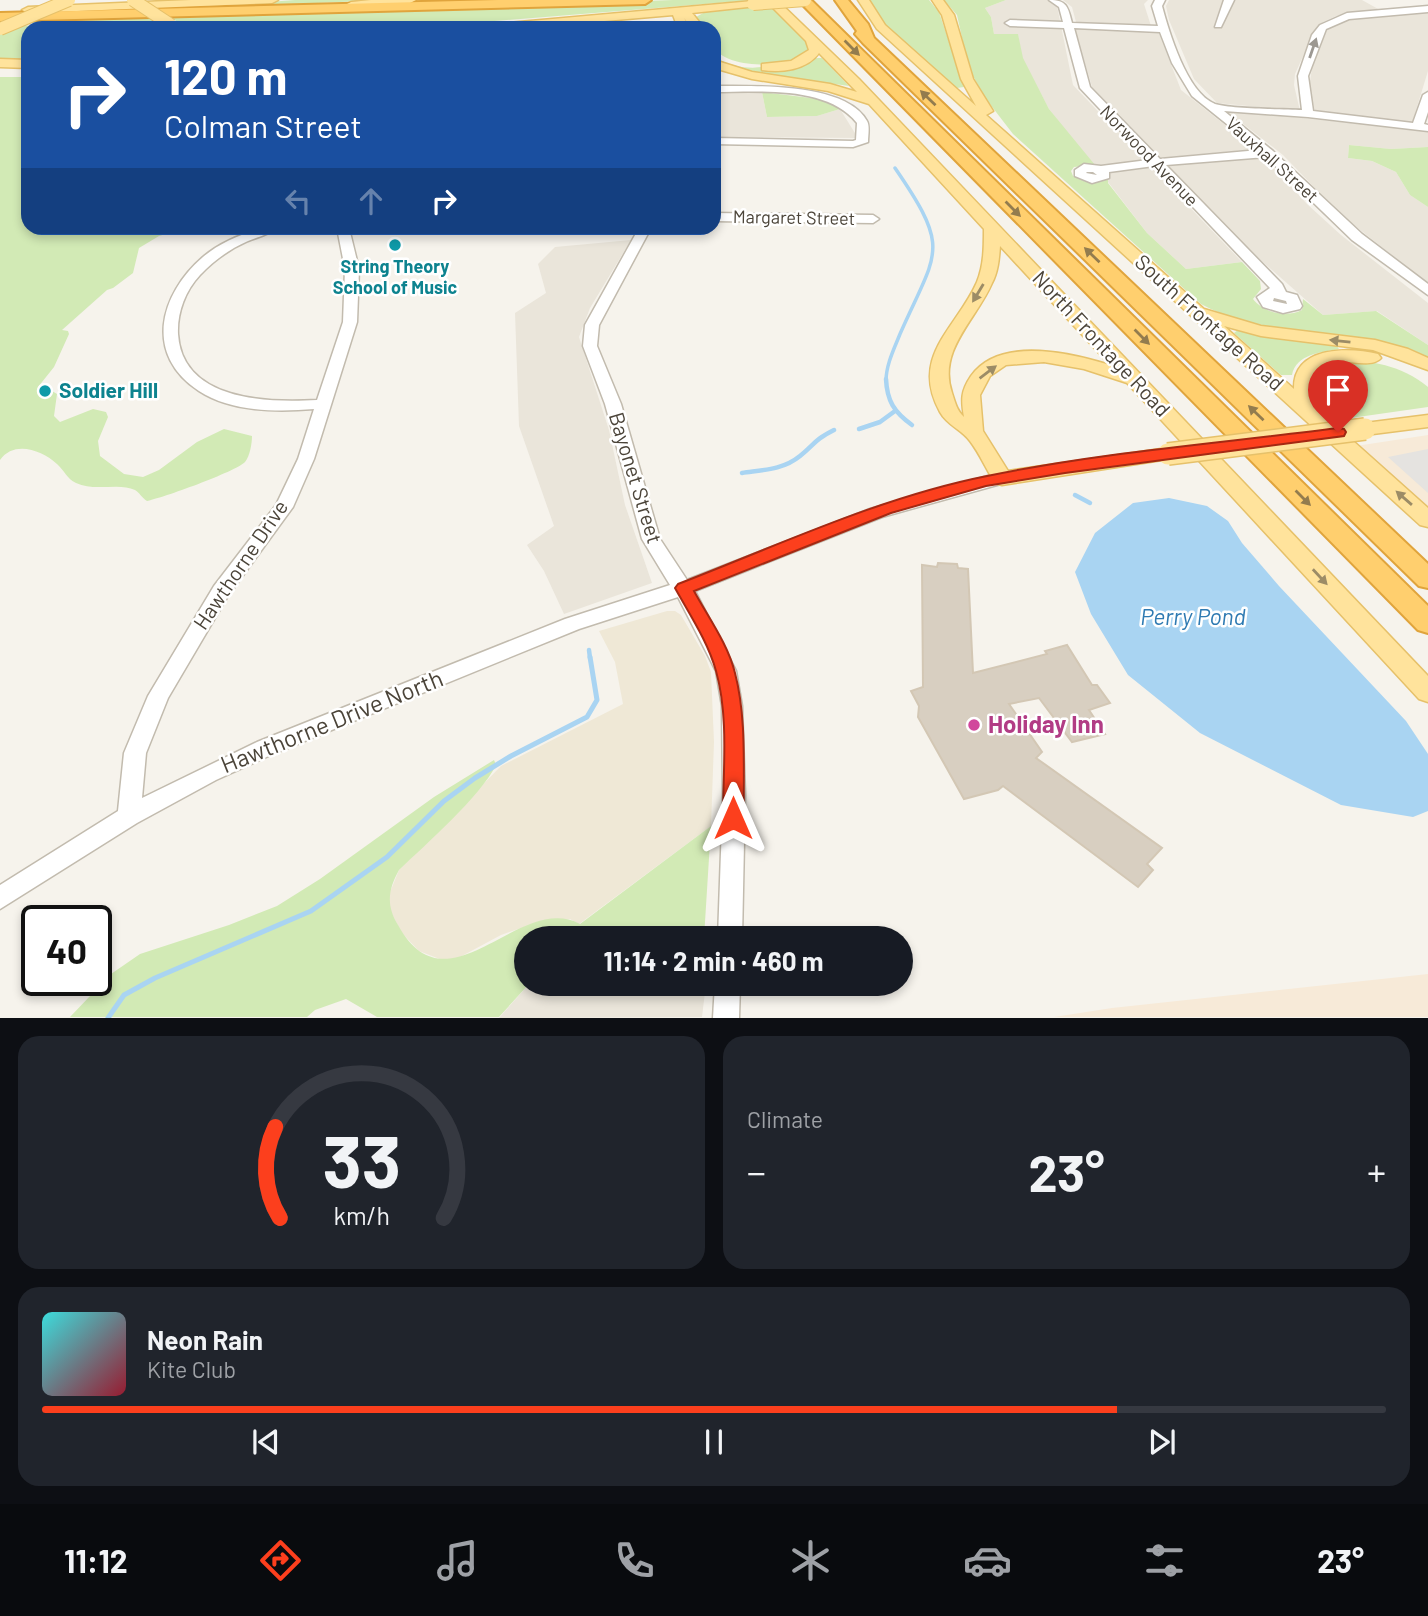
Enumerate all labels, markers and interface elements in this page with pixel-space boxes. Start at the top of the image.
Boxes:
one-way arrow [1308,37,1319,58]
one-way arrow [844,39,860,56]
text: 120 m [164,46,287,105]
icon: right [49,49,140,140]
one-way arrow [920,90,937,106]
street label: Norwood Avenue [1096,100,1203,210]
text: Colman Street [164,106,362,144]
street label: Vauxhall Street [1222,112,1324,207]
icon: left [279,182,317,220]
icon: ahead [352,182,390,220]
icon: right [425,182,463,220]
one-way arrow [1005,200,1022,217]
street label: Margaret Street [733,205,855,229]
marker: String Theory School of Music [387,237,403,253]
one-way arrow [1084,248,1101,264]
street label: South Frontage Road [1130,249,1290,395]
place label: String Theory School of Music [333,255,458,298]
street label: North Frontage Road [1028,265,1176,421]
one-way arrow [972,284,984,303]
one-way arrow [1133,329,1150,345]
one-way arrow [1328,335,1350,346]
pin [1308,360,1368,432]
one-way arrow [979,365,997,379]
icon: arrive [1319,371,1357,409]
place label: Soldier Hill [59,377,158,402]
marker: Soldier Hill [37,383,53,399]
one-way arrow [1247,405,1264,422]
street label: Bayonet Street [605,409,668,546]
one-way arrow [1295,490,1311,506]
one-way arrow [1395,491,1412,506]
street label: Hawthorne Drive [187,495,292,634]
one-way arrow [1311,568,1327,585]
water label: Perry Pond [1140,602,1246,630]
street label: Hawthorne Drive North [216,663,447,778]
place label: Holiday Inn [988,709,1104,738]
marker: Holiday Inn [966,717,982,733]
position arrow [696,781,770,855]
speed limit sign: 40 [21,905,112,996]
text: 11:14 · 2 min · 460 m [604,945,823,976]
text: Climate [747,1105,823,1133]
text: 33 [322,1116,401,1204]
text: 23° [1028,1140,1105,1202]
text: − [747,1148,766,1194]
text: + [1367,1148,1386,1194]
text: km/h [333,1200,390,1230]
text: Neon Rain [147,1324,263,1355]
text: Kite Club [147,1355,236,1383]
icon: previous [247,1423,285,1461]
icon: pause [695,1423,733,1461]
icon: next [1143,1423,1181,1461]
icon: directions [256,1536,305,1585]
icon: music [433,1536,482,1585]
icon: phone [610,1536,659,1585]
icon: climate [786,1536,835,1585]
icon: car [963,1536,1012,1585]
icon: filters [1140,1536,1189,1585]
text: 11:12 [64,1541,128,1579]
text: 23° [1317,1541,1364,1579]

